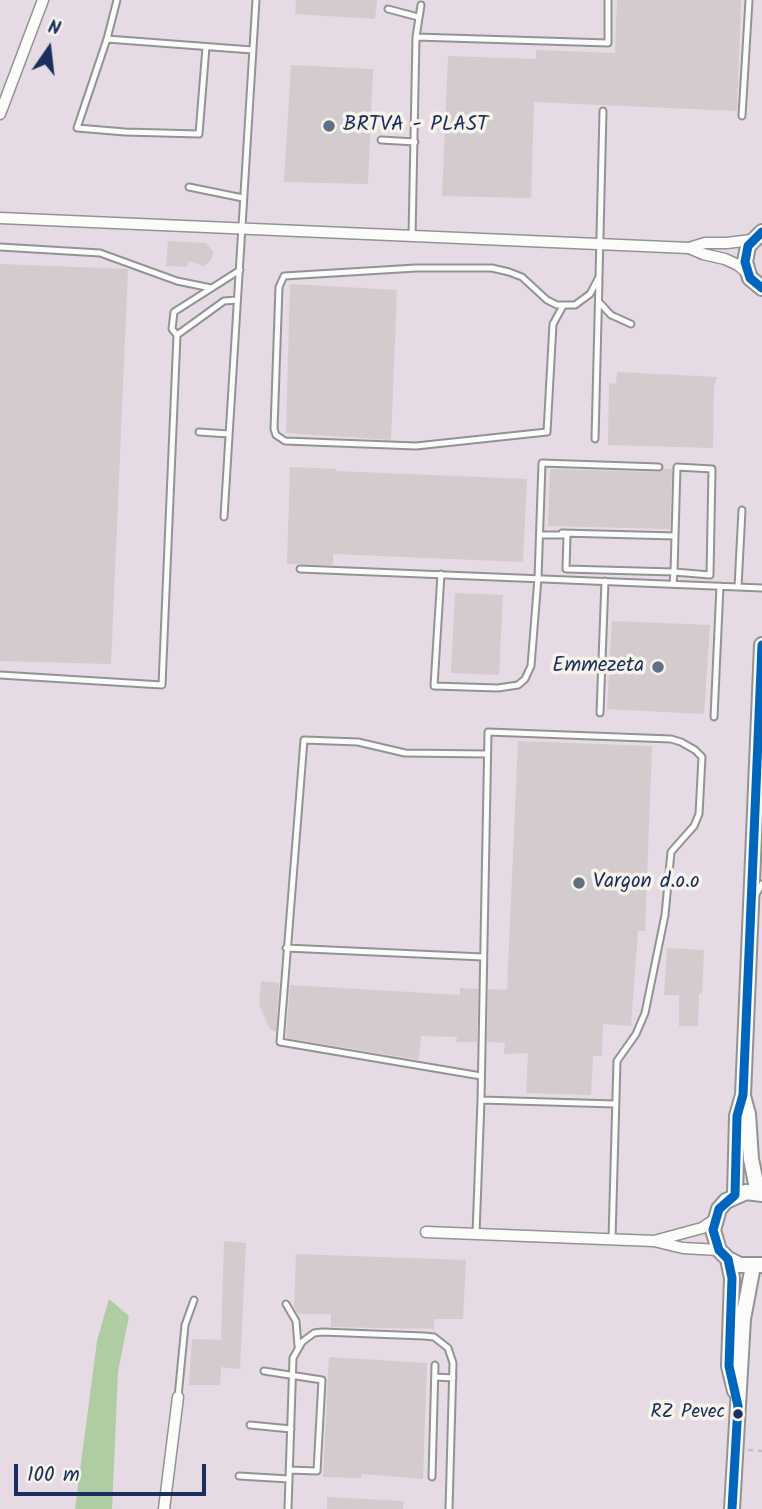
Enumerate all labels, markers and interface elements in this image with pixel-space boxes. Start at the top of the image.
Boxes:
text: N [45,13,64,45]
north arrow [14,14,84,84]
place label: BRTVA - PLAST [343,113,488,139]
marker: BRTVA - PLAST [321,118,337,134]
place label: Emmezeta [552,654,644,680]
marker: Emmezeta [650,659,666,675]
place label: Vargon d.o.o [593,870,700,896]
marker: Vargon d.o.o [571,875,587,891]
place label: RZ Pevec [651,1403,725,1425]
marker: RZ Pevec [731,1407,745,1421]
scale bar [18,1450,210,1494]
text: 100 m [27,1459,80,1492]

